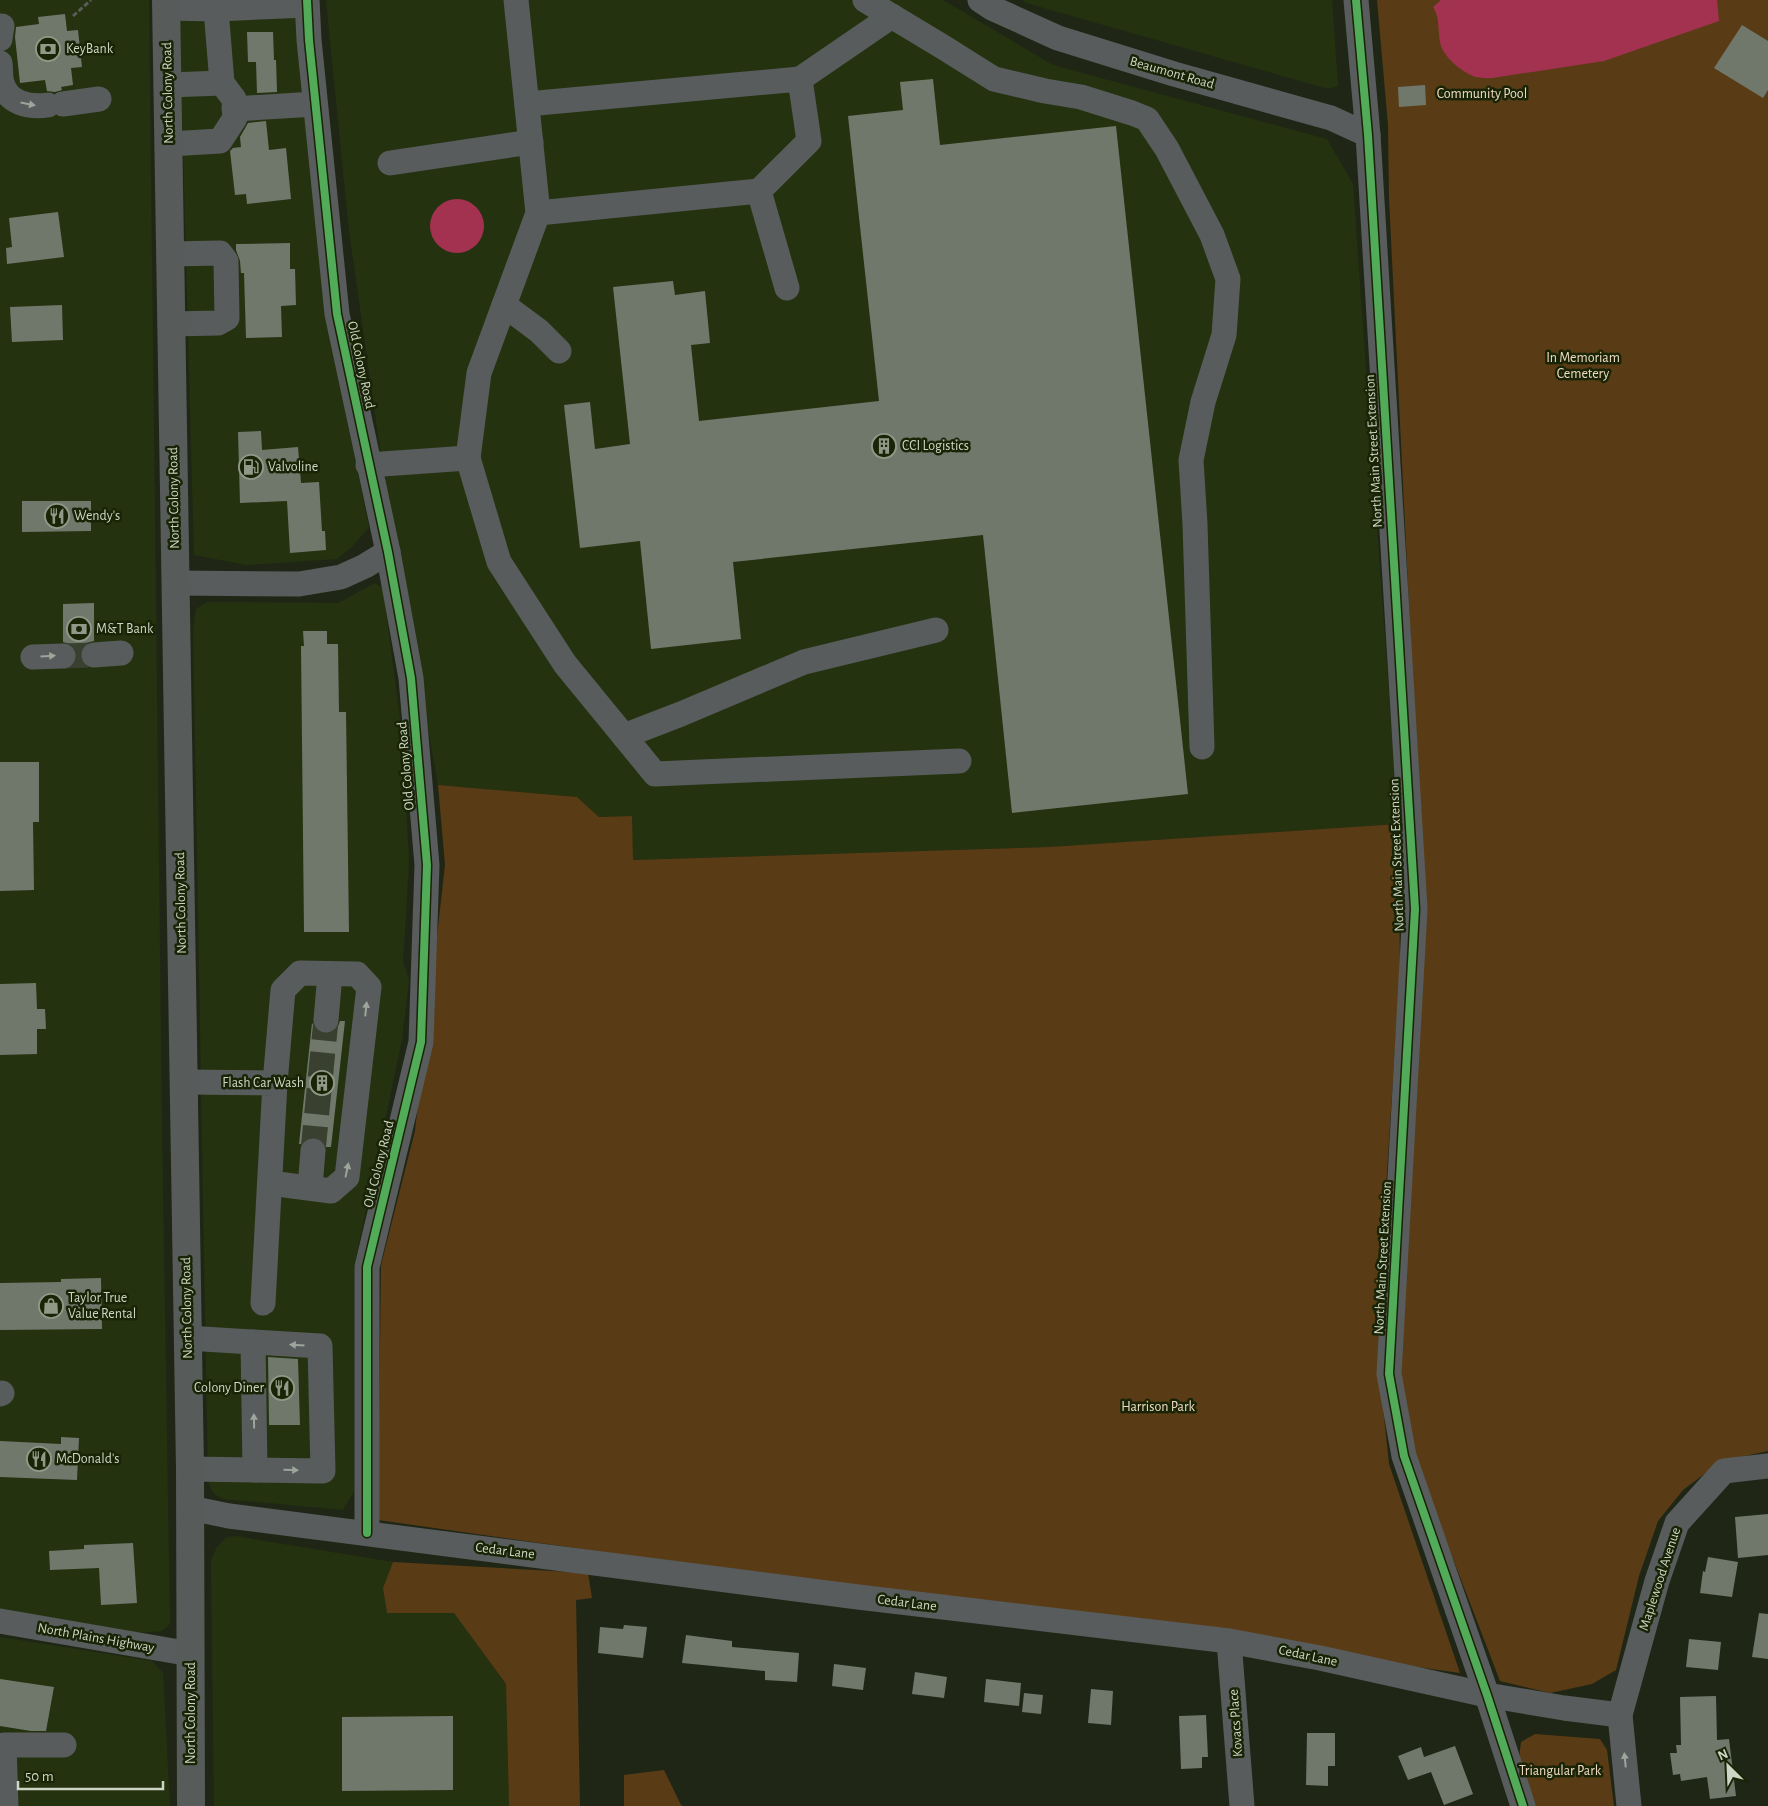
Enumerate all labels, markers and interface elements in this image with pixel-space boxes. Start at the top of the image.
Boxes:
bank icon: KeyBank [35,36,61,62]
place label: KeyBank [66,42,114,56]
street label: North Colony Road [160,42,176,144]
street label: Beaumont Road [1128,54,1216,92]
park label: Community Pool [1437,87,1527,101]
one-way arrow [20,100,35,108]
street label: Old Colony Road [345,320,377,410]
park label: In Memoriam Cemetery [1546,351,1620,381]
street label: North Main Street Extension [1363,374,1385,528]
building icon: CCI Logistics [871,433,897,459]
place label: CCI Logistics [902,439,969,453]
street label: North Colony Road [166,447,182,549]
fuel station icon: Valvoline [238,454,264,480]
place label: Valvoline [268,460,318,474]
restaurant icon: Wendy's [44,503,70,529]
place label: Wendy's [74,509,120,523]
bank icon: M&T Bank [66,616,92,642]
place label: M&T Bank [96,622,154,636]
one-way arrow [40,652,56,660]
street label: Old Colony Road [395,721,417,811]
street label: North Main Street Extension [1387,778,1407,932]
street label: North Colony Road [173,852,189,954]
one-way arrow [362,1001,370,1017]
building icon: Flash Car Wash [309,1070,335,1096]
place label: Flash Car Wash [222,1076,304,1090]
street label: Old Colony Road [361,1119,397,1209]
one-way arrow [343,1163,351,1178]
street label: North Main Street Extension [1372,1181,1394,1335]
street label: North Colony Road [179,1257,195,1359]
place label: Taylor True Value Rental [68,1291,136,1321]
shop icon: Taylor True Value Rental [38,1293,64,1319]
one-way arrow [289,1340,305,1348]
restaurant icon: Colony Diner [269,1375,295,1401]
place label: Colony Diner [194,1381,264,1395]
park label: Harrison Park [1121,1400,1195,1414]
one-way arrow [250,1413,258,1429]
restaurant icon: McDonald's [26,1446,52,1472]
place label: McDonald's [56,1452,119,1466]
one-way arrow [283,1466,299,1474]
street label: Maplewood Avenue [1637,1526,1683,1632]
street label: Cedar Lane [475,1540,535,1562]
street label: Cedar Lane [877,1592,937,1614]
street label: North Plains Highway [37,1621,155,1655]
street label: Cedar Lane [1277,1643,1339,1669]
street label: North Colony Road [184,1662,198,1764]
street label: Kovacs Place [1227,1689,1245,1757]
north arrow [1703,1741,1753,1791]
text: N [1716,1747,1730,1763]
one-way arrow [1621,1752,1629,1768]
scale bar [18,1758,162,1790]
park label: Triangular Park [1519,1764,1602,1778]
text: 50 m [25,1769,54,1784]

